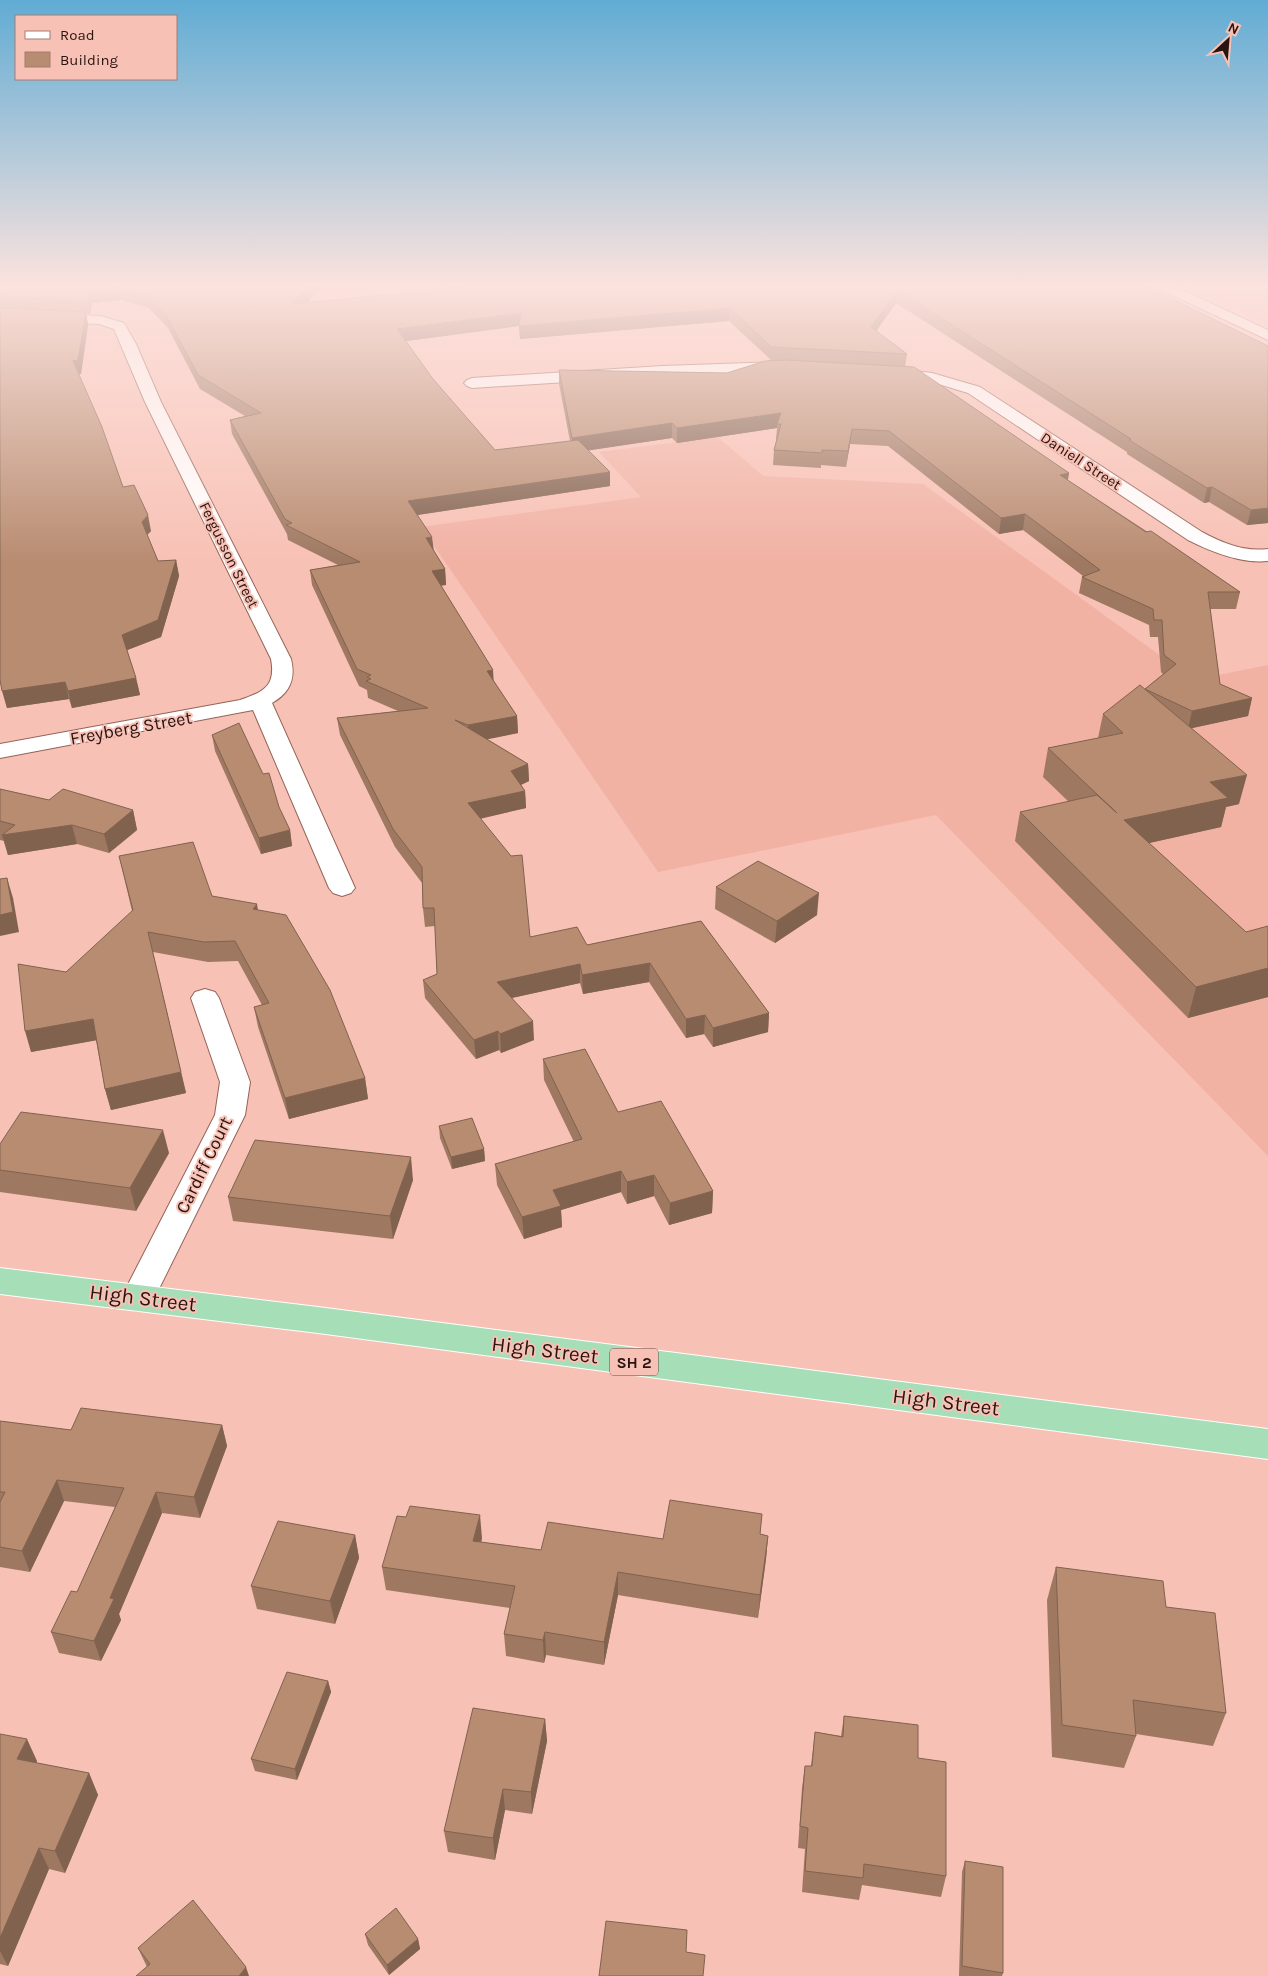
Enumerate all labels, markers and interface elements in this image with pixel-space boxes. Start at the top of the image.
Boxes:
legend [15,15,178,80]
north arrow [1203,15,1253,65]
text: N [1225,19,1242,39]
text: Road [60,26,95,44]
text: Building [60,51,118,69]
street label: Daniell Street [1037,428,1125,494]
street label: Fergusson Street [196,499,263,611]
street label: Freyberg Street [68,706,194,750]
street label: Cardiff Court [171,1113,237,1217]
street label: High Street [88,1280,198,1316]
street label: High Street [490,1332,600,1368]
road number: SH 2 [610,1348,658,1375]
street label: High Street [891,1384,1001,1420]

